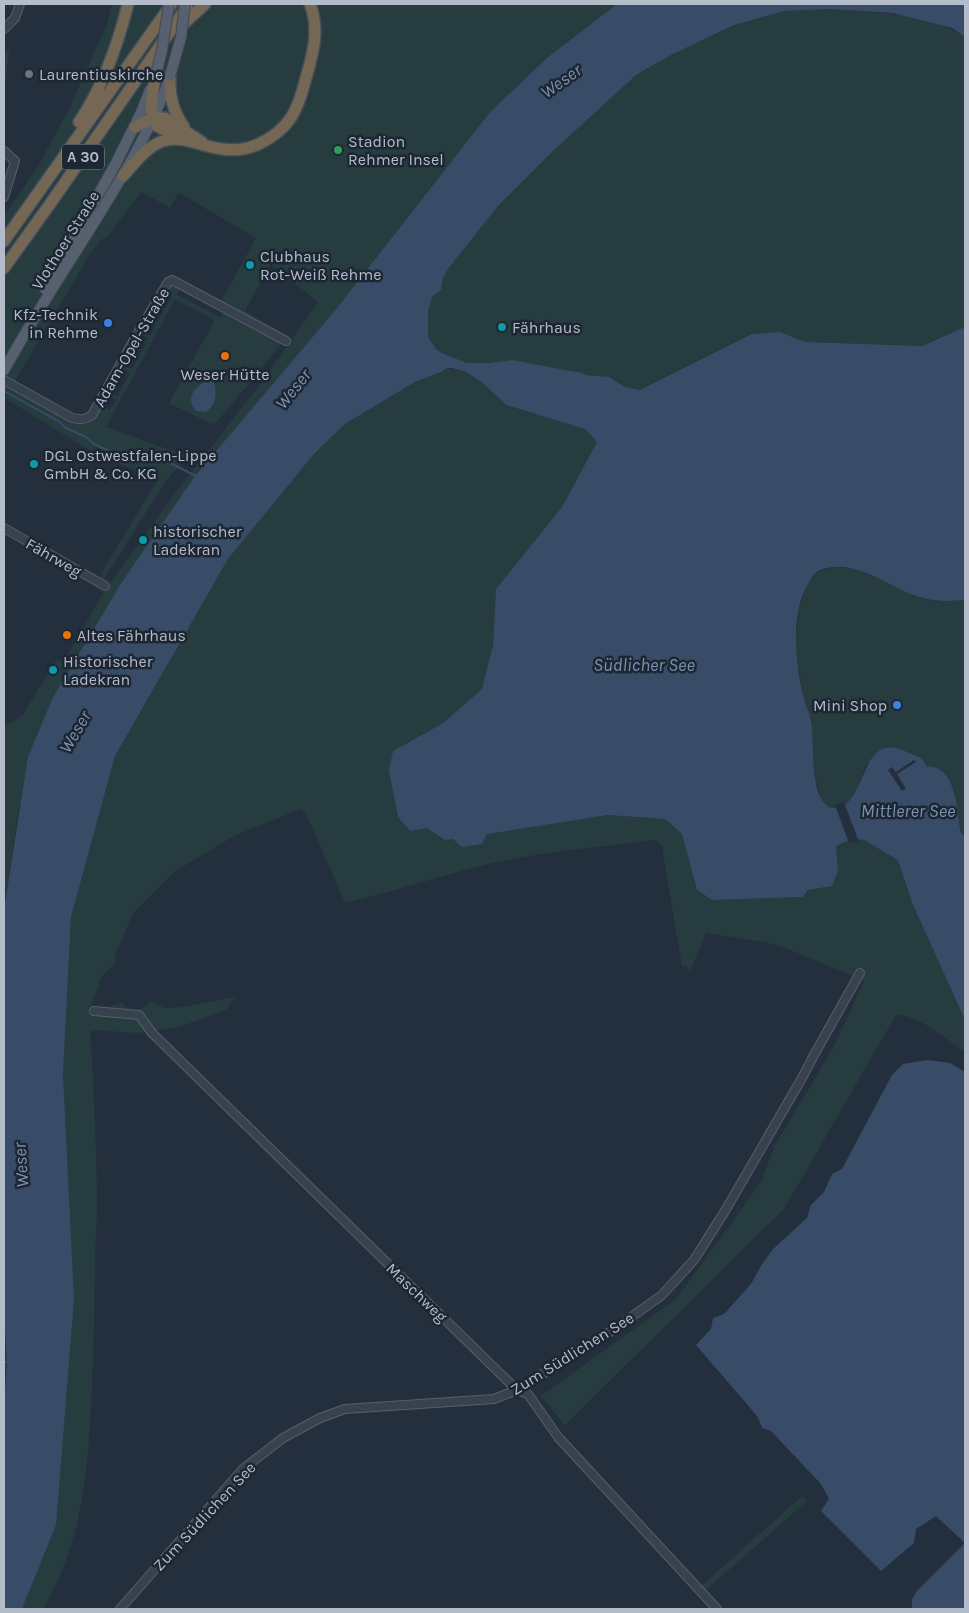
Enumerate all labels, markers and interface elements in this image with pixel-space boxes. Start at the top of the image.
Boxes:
water label: Weser [536,59,587,103]
place label: Laurentiuskirche [39,65,163,84]
marker: Laurentiuskirche [23,68,35,80]
place label: Stadion Rehmer Insel [348,132,444,169]
road number: A 30 [62,144,104,170]
marker: Stadion Rehmer Insel [332,144,344,156]
street label: Vlothoer Straße [27,187,103,293]
place label: Clubhaus Rot-Weiß Rehme [260,247,381,284]
marker: Clubhaus Rot-Weiß Rehme [244,259,256,271]
street label: Adam-Opel-Straße [90,284,173,410]
place label: Kfz-Technik in Rehme [13,305,98,342]
marker: Kfz-Technik in Rehme [102,317,114,329]
place label: Fährhaus [512,318,581,337]
marker: Fährhaus [496,321,508,333]
marker: Weser Hütte [219,350,231,362]
water label: Weser [270,364,316,414]
place label: Weser Hütte [181,365,269,384]
place label: DGL Ostwestfalen-Lippe GmbH & Co. KG [44,446,217,483]
marker: DGL Ostwestfalen-Lippe GmbH & Co. KG [28,458,40,470]
place label: historischer Ladekran [153,522,242,559]
street label: Fährweg [23,534,85,581]
marker: historischer Ladekran [137,534,149,546]
place label: Altes Fährhaus [77,626,186,645]
marker: Altes Fährhaus [61,629,73,641]
place label: Historischer Ladekran [63,652,153,689]
water label: Südlicher See [593,654,695,676]
marker: Historischer Ladekran [47,664,59,676]
place label: Mini Shop [813,696,887,715]
marker: Mini Shop [891,699,903,711]
water label: Weser [54,706,96,757]
water label: Mittlerer See [861,800,955,822]
water label: Weser [8,1141,34,1188]
street label: Maschweg [382,1259,451,1326]
street label: Zum Südlichen See [507,1308,637,1399]
street label: Zum Südlichen See [149,1458,260,1575]

